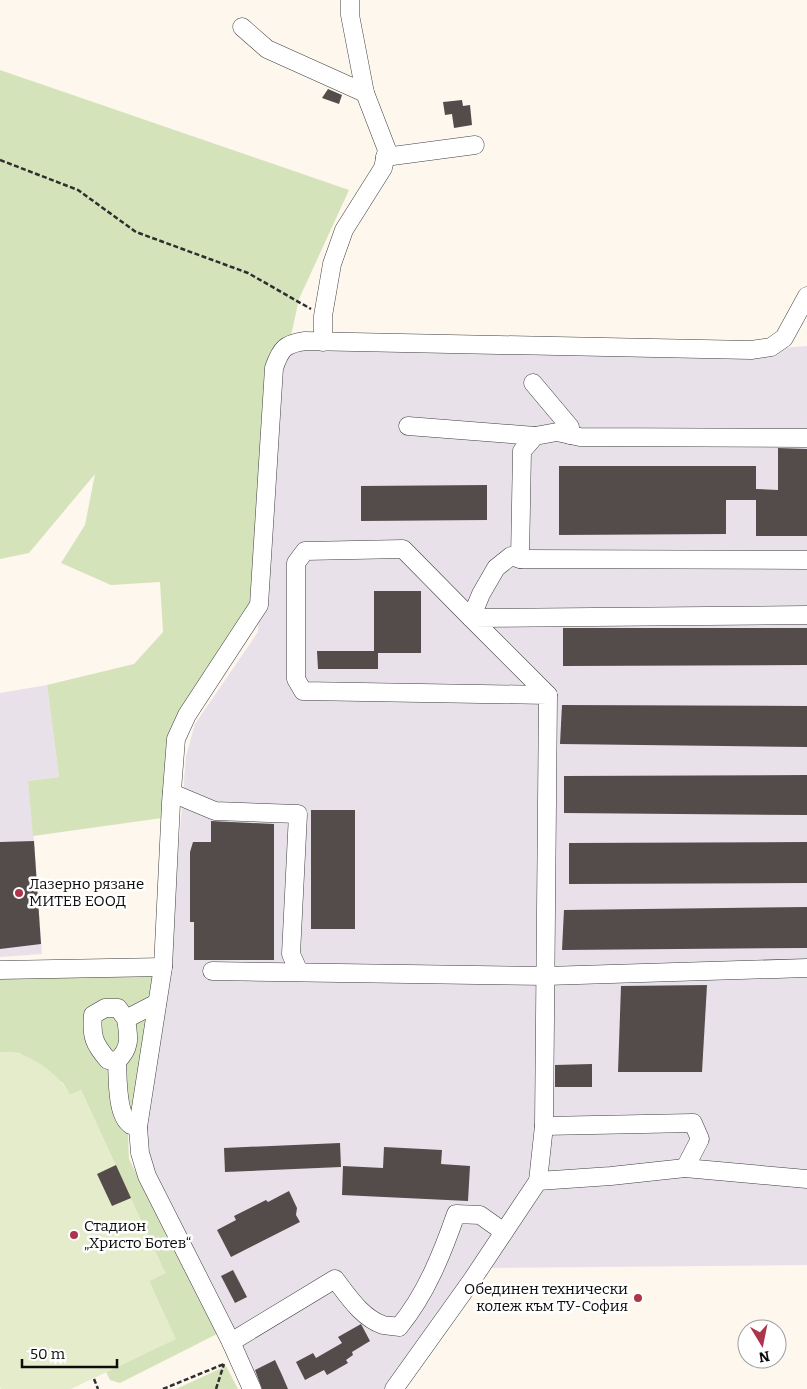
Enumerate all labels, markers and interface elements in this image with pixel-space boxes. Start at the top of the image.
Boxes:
place label: Лазерно рязане МИТЕВ ЕООД [29,875,144,910]
marker: Лазерно рязане МИТЕВ ЕООД [13,887,25,899]
place label: Стадион „Христо Ботев“ [84,1217,191,1252]
marker: Стадион „Христо Ботев“ [68,1229,80,1241]
place label: Обединен технически колеж към ТУ-София [464,1280,628,1315]
marker: Обединен технически колеж към ТУ-София [632,1292,644,1304]
north arrow [737,1319,787,1369]
scale bar [22,1336,118,1368]
text: 50 m [30,1345,66,1363]
text: N [757,1347,771,1366]

